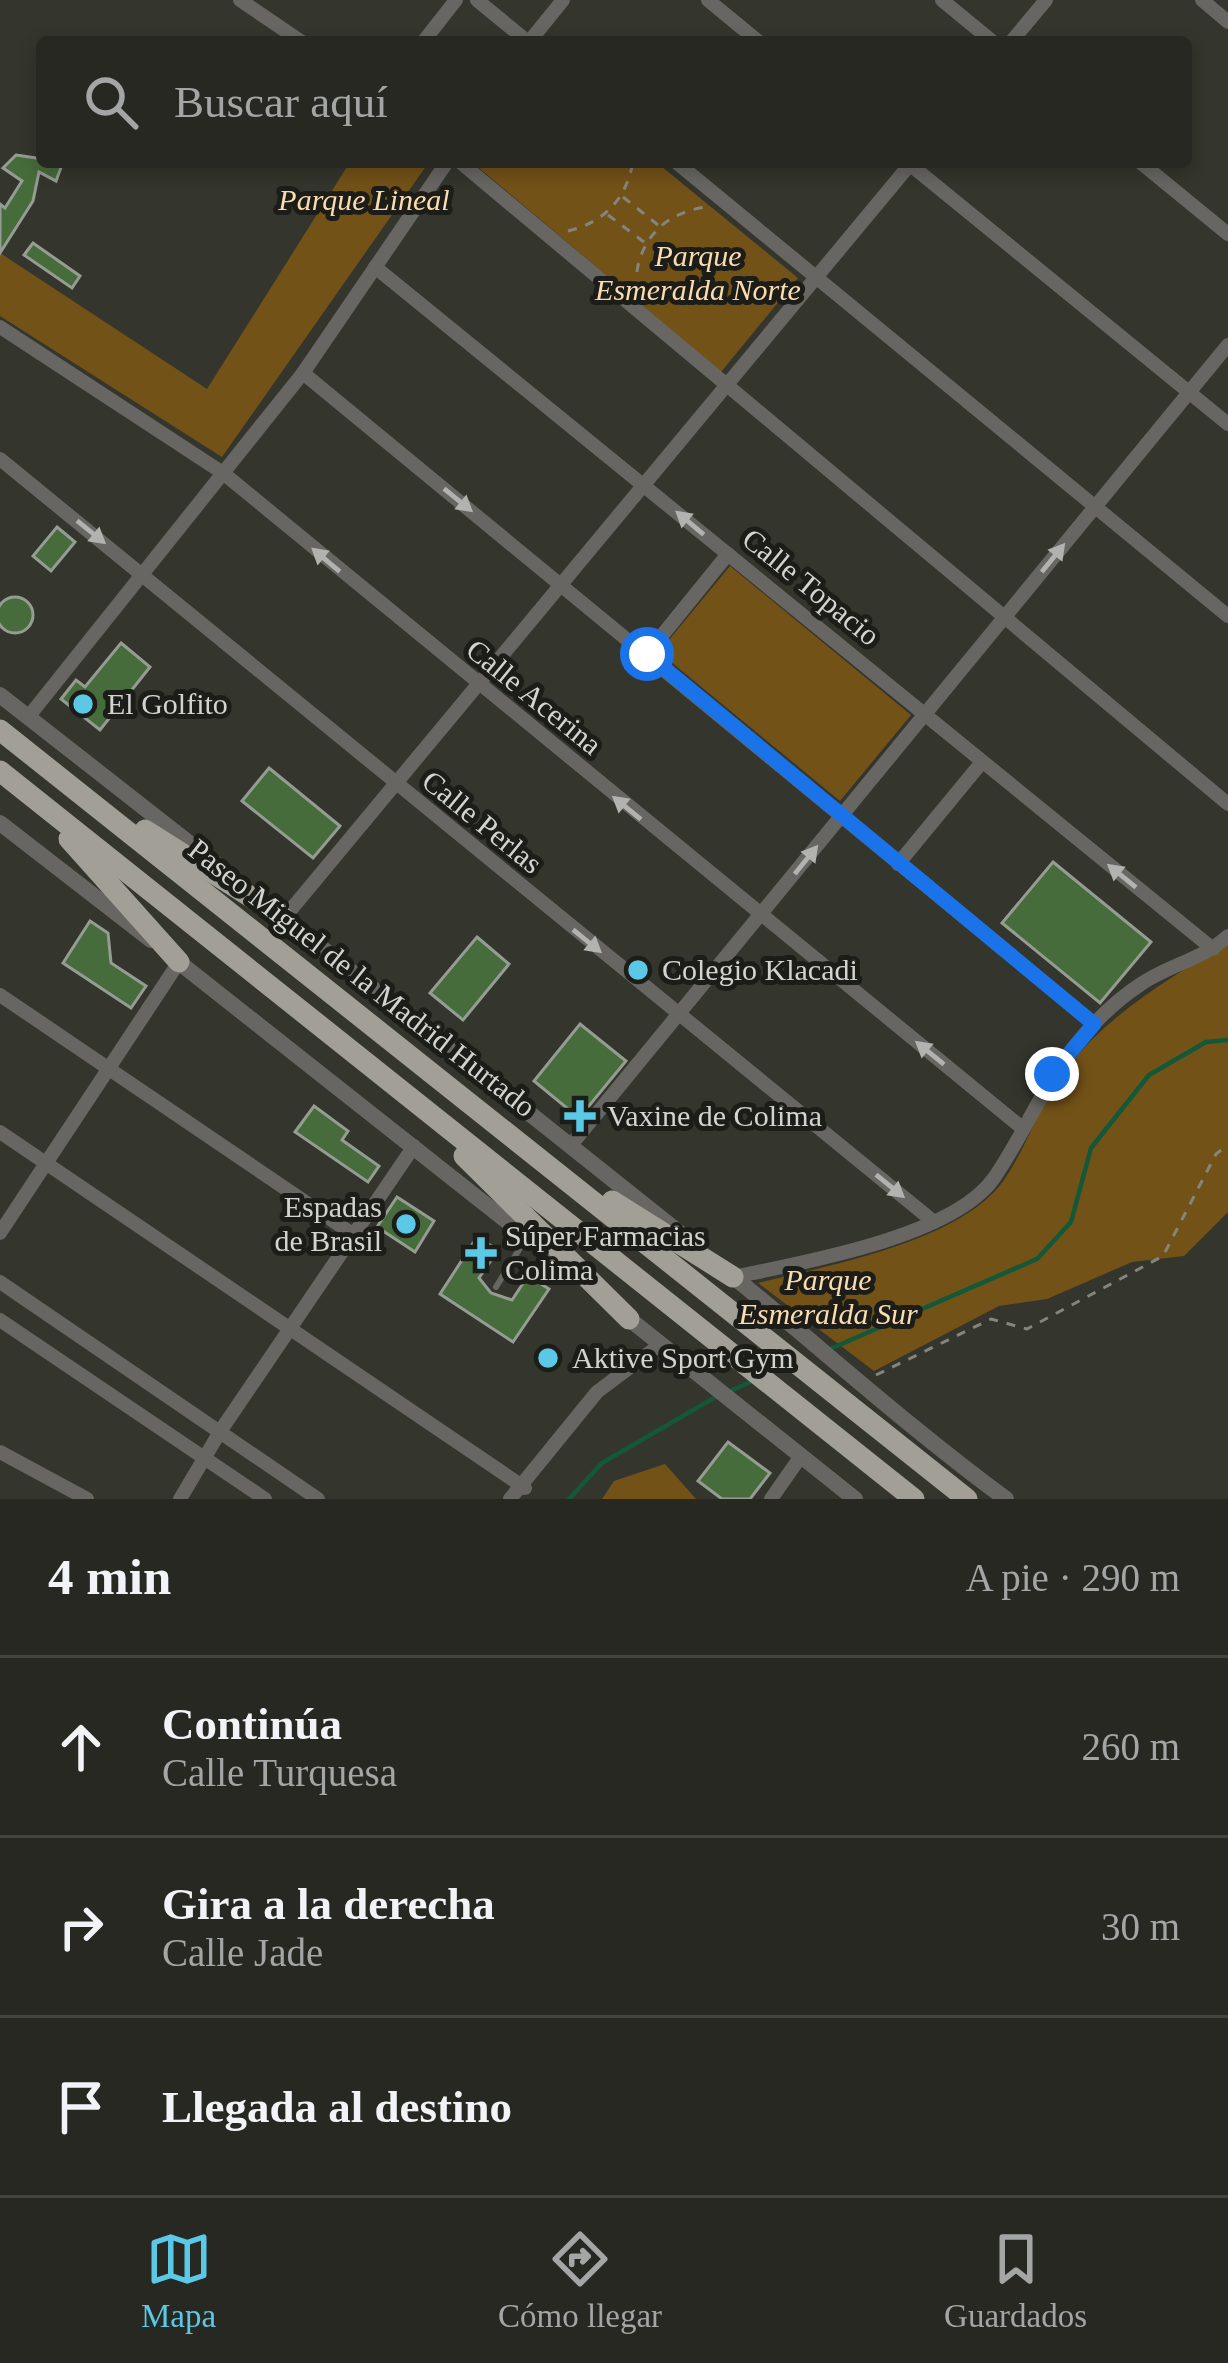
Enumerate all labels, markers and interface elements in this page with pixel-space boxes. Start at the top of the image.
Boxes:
search box [36,36,1192,168]
icon: search [78,69,144,135]
text: Buscar aquí [174,77,388,127]
park label: Parque Lineal [277,183,450,216]
park label: Parque Esmeralda Norte [594,239,801,306]
one-way arrow [443,487,474,513]
one-way arrow [675,510,705,536]
one-way arrow [76,519,107,545]
street label: Calle Topacio [736,521,886,652]
one-way arrow [1040,543,1065,574]
one-way arrow [311,547,341,573]
route start [620,627,674,681]
street label: Calle Acerina [460,632,608,761]
place label: El Golfito [107,687,228,720]
marker: El Golfito [70,691,96,717]
street label: Calle Perlas [416,763,549,880]
one-way arrow [611,796,642,821]
street label: Paseo Miguel de la Madrid Hurtado [182,832,542,1123]
one-way arrow [792,845,818,875]
one-way arrow [1107,863,1138,889]
one-way arrow [571,927,602,953]
place label: Colegio Klacadi [662,953,858,986]
marker: Colegio Klacadi [625,957,651,983]
one-way arrow [914,1041,945,1067]
route end [1025,1047,1079,1101]
place label: Vaxine de Colima [607,1099,822,1132]
marker: Vaxine de Colima [564,1100,596,1132]
one-way arrow [874,1173,905,1198]
place label: Espadas de Brasil [275,1190,382,1257]
marker: Espadas de Brasil [393,1211,419,1237]
place label: Súper Farmacias Colima [505,1219,706,1286]
marker: Súper Farmacias Colima [468,1240,494,1266]
park label: Parque Esmeralda Sur [737,1263,918,1330]
place label: Aktive Sport Gym [572,1341,794,1374]
marker: Aktive Sport Gym [535,1345,561,1371]
text: 4 min [48,1549,171,1605]
text: A pie · 290 m [966,1556,1180,1599]
text: Continúa [162,1699,342,1749]
icon: ahead [48,1714,114,1780]
text: 260 m [1081,1725,1180,1768]
text: Calle Turquesa [162,1751,397,1794]
text: Gira a la derecha [162,1879,495,1929]
icon: right [48,1894,114,1960]
text: 30 m [1101,1905,1180,1948]
text: Calle Jade [162,1931,323,1974]
icon: arrive [48,2074,114,2140]
text: Llegada al destino [162,2082,512,2132]
tab: Mapa [141,2226,216,2335]
tab: Cómo llegar [498,2226,662,2335]
tab: Guardados [944,2226,1087,2335]

